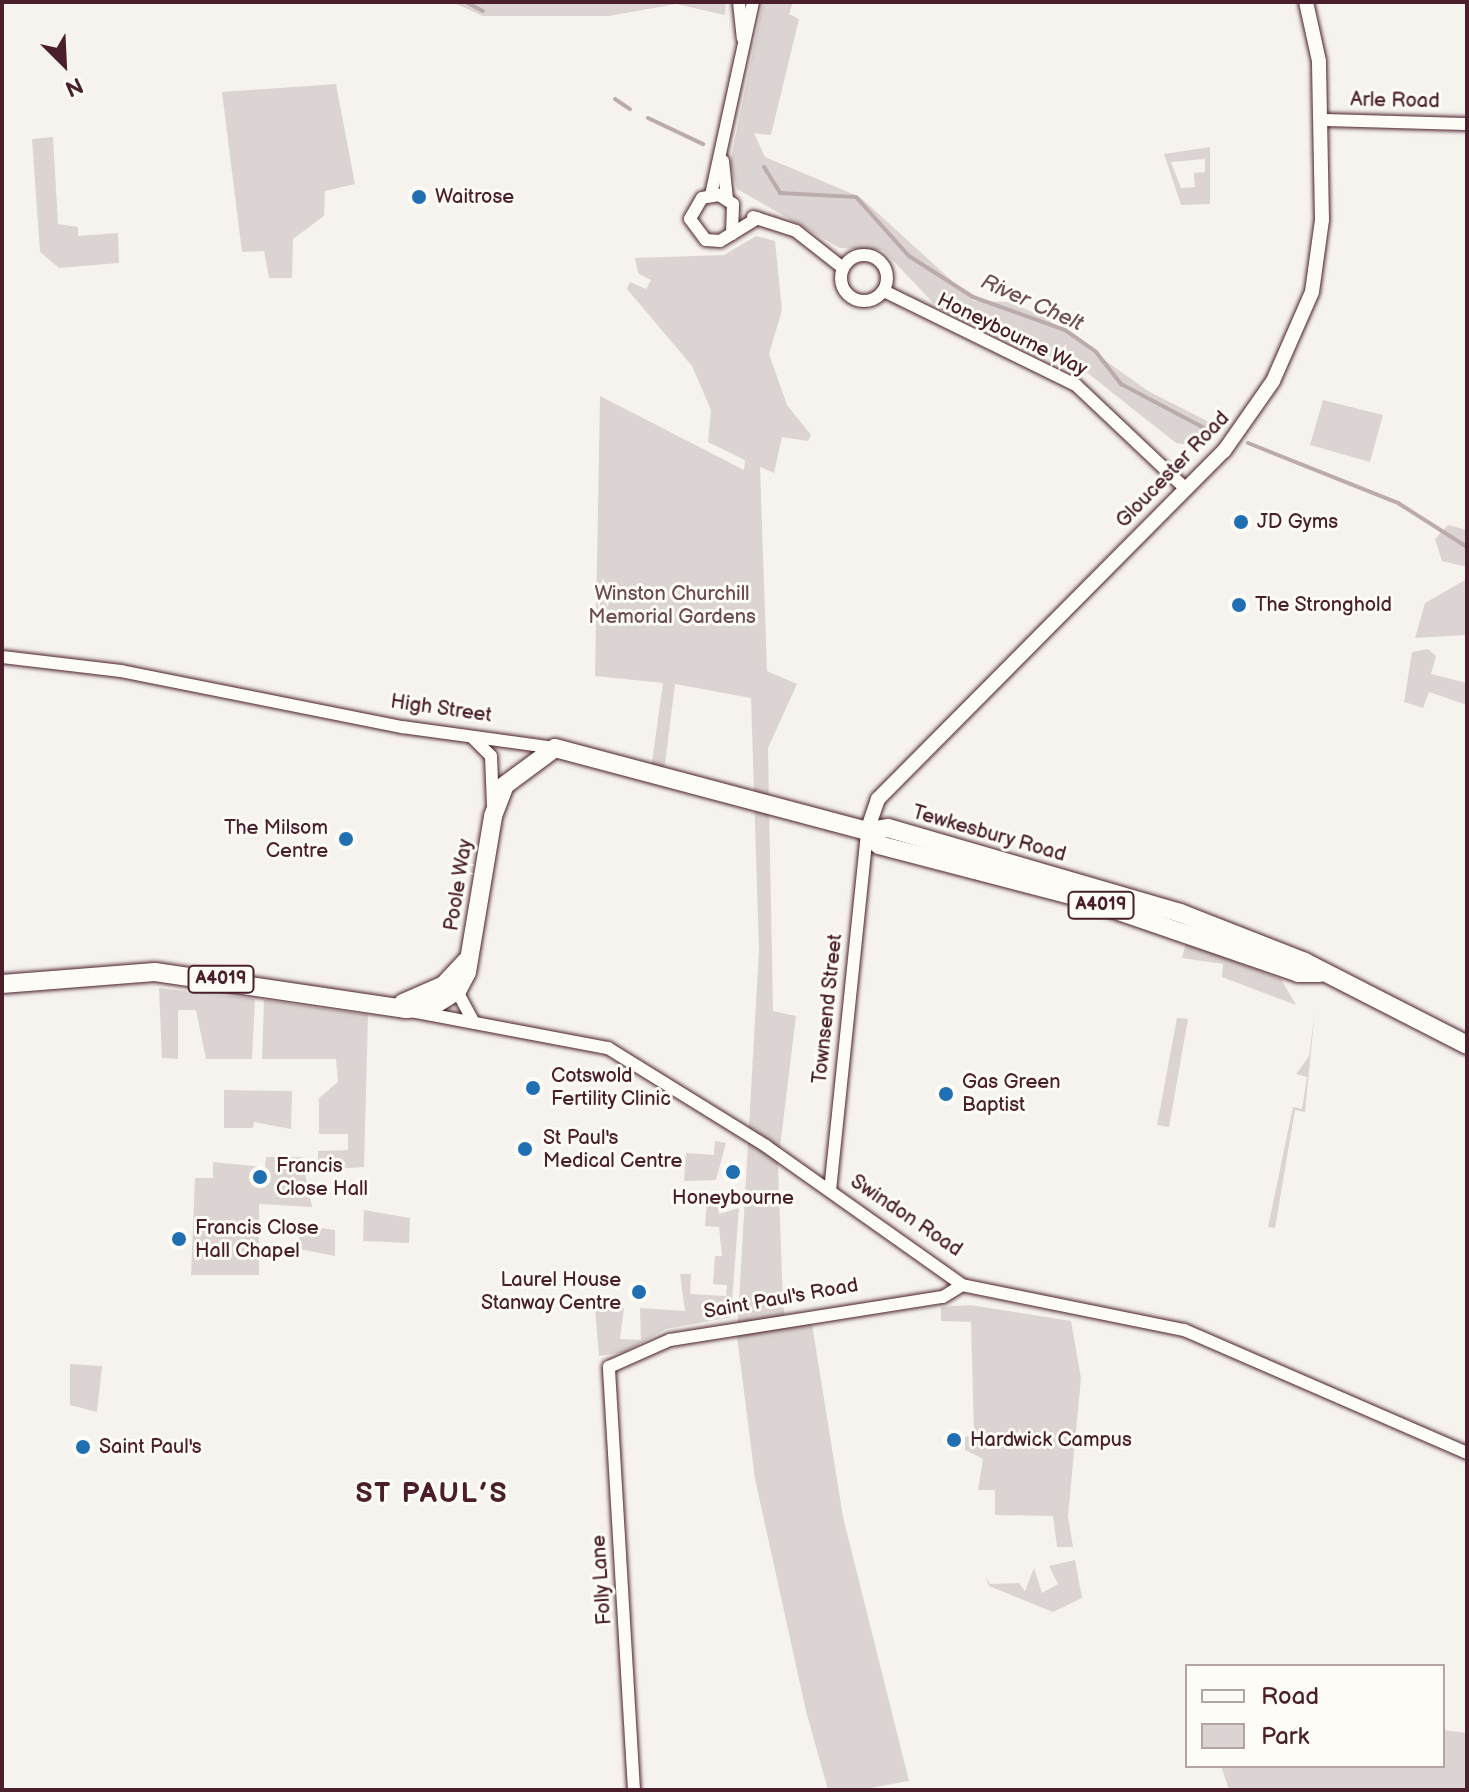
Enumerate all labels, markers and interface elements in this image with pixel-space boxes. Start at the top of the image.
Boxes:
north arrow [24,24,104,104]
text: N [61,71,87,102]
street label: Arle Road [1350,88,1440,114]
place label: Waitrose [435,185,514,209]
marker: Waitrose [410,188,428,206]
water label: River Chelt [977,269,1087,337]
street label: Honeybourne Way [933,288,1091,382]
street label: Gloucester Road [1111,407,1235,533]
place label: JD Gyms [1257,510,1338,534]
marker: JD Gyms [1232,513,1250,531]
park label: Winston Churchill Memorial Gardens [588,583,756,630]
place label: The Stronghold [1255,593,1392,617]
marker: The Stronghold [1230,596,1248,614]
street label: High Street [389,690,493,728]
street label: Tewkesbury Road [909,800,1069,868]
place label: The Milsom Centre [224,816,328,863]
marker: The Milsom Centre [335,828,357,850]
street label: Poole Way [440,837,478,933]
road number: A4019 [1067,891,1135,919]
street label: Townsend Street [808,933,848,1085]
road number: A4019 [187,965,255,993]
place label: Cotswold Fertility Clinic [551,1064,672,1111]
place label: Gas Green Baptist [962,1070,1060,1117]
marker: Cotswold Fertility Clinic [522,1077,544,1099]
marker: Gas Green Baptist [937,1085,955,1103]
place label: St Paul's Medical Centre [543,1126,682,1173]
marker: St Paul's Medical Centre [514,1138,536,1160]
place label: Francis Close Hall [276,1154,368,1201]
marker: Honeybourne [722,1161,744,1183]
marker: Francis Close Hall [251,1168,269,1186]
street label: Swindon Road [846,1170,966,1262]
place label: Honeybourne [672,1186,794,1210]
place label: Francis Close Hall Chapel [195,1216,319,1263]
marker: Francis Close Hall Chapel [170,1230,188,1248]
place label: Laurel House Stanway Centre [480,1268,621,1315]
street label: Saint Paul's Road [702,1274,860,1324]
marker: Laurel House Stanway Centre [628,1281,650,1303]
place label: Hardwick Campus [970,1428,1132,1452]
marker: Hardwick Campus [945,1431,963,1449]
place label: Saint Paul's [99,1435,202,1459]
marker: Saint Paul's [74,1438,92,1456]
district label: ST PAUL’S [356,1477,508,1511]
street label: Folly Lane [587,1534,617,1626]
legend [1185,1664,1445,1768]
text: Road [1261,1682,1319,1711]
text: Park [1261,1722,1309,1751]

